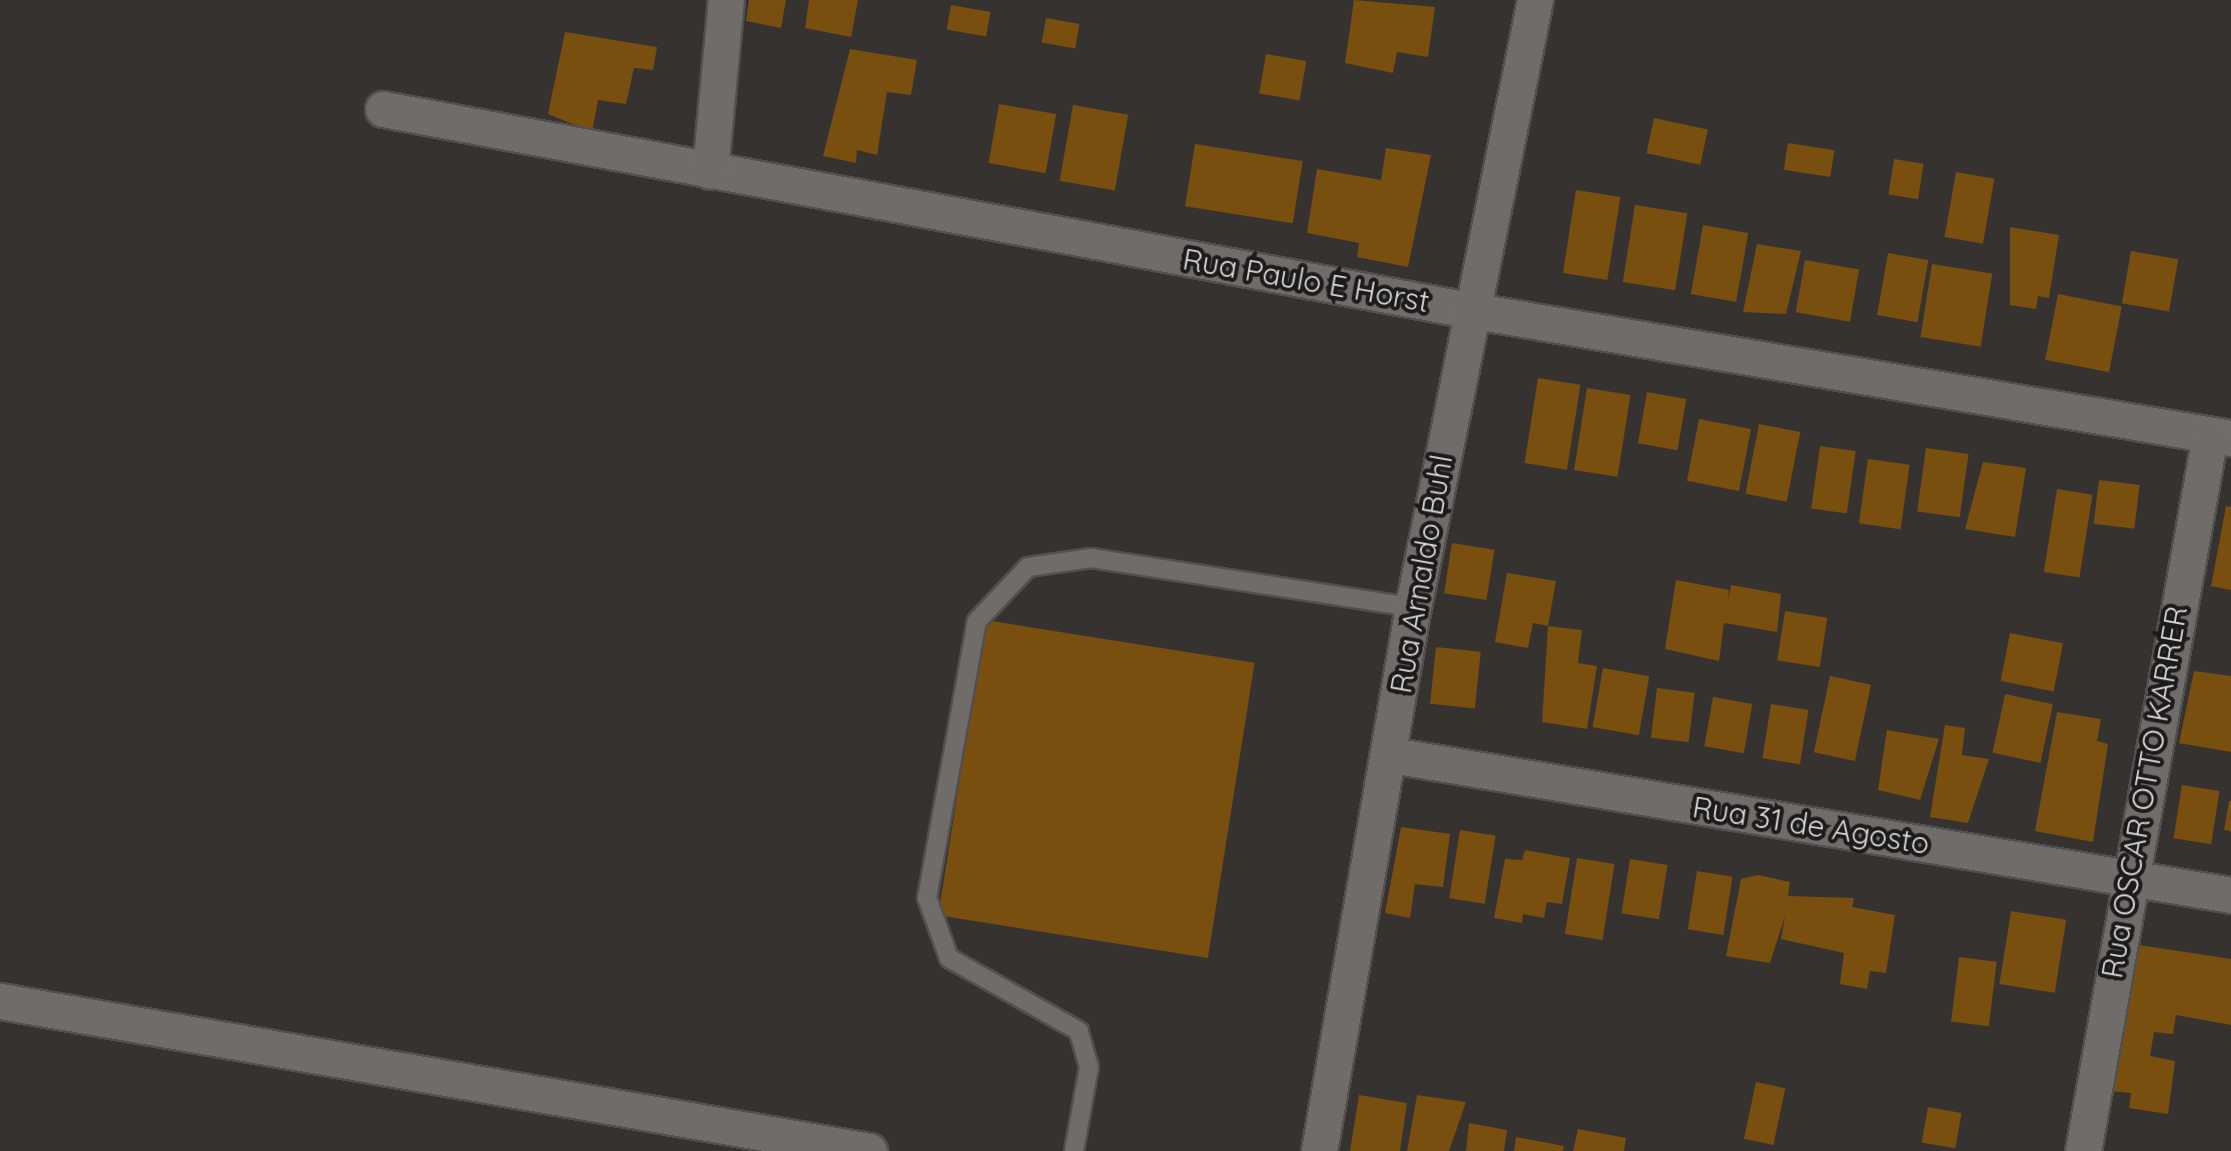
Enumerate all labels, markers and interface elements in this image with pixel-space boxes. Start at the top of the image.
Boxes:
street label: Rua Paulo E Horst [1180,241,1432,319]
street label: Rua Arnaldo Buhl [1382,452,1460,696]
street label: Rua OSCAR OTTO KARRER [2094,603,2194,981]
street label: Rua 31 de Agosto [1690,788,1932,862]

